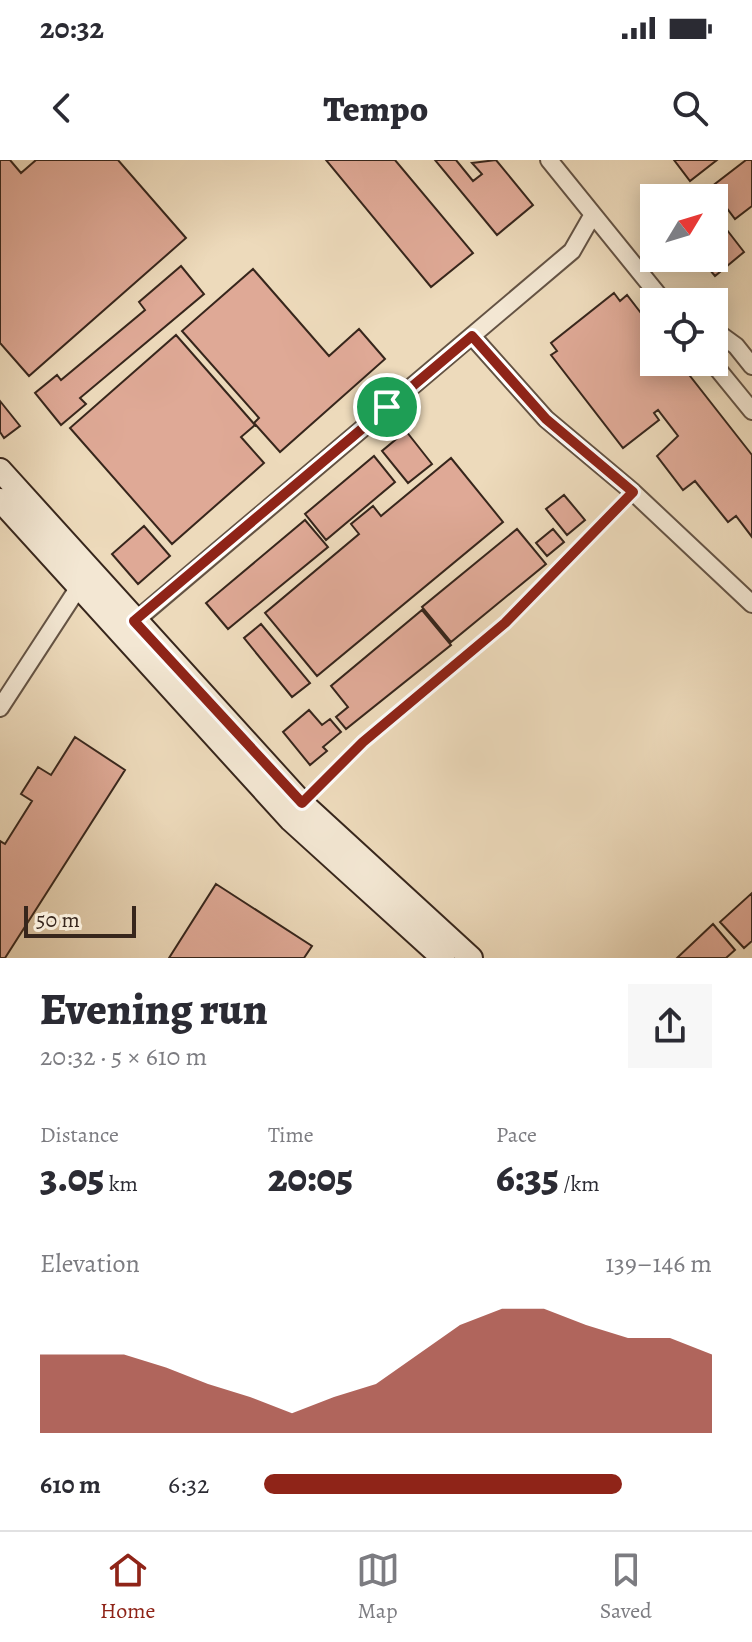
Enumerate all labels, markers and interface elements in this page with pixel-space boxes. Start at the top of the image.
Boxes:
text: 20:32 [40,8,104,48]
text: Tempo [323,84,429,133]
icon: back [40,86,84,130]
icon: search [668,86,712,130]
north arrow [640,184,728,272]
map controls [640,184,728,376]
button: locate [640,288,728,376]
pin [353,373,421,441]
icon: arrive [365,385,409,429]
scale bar [24,902,136,938]
text: 50 m [36,905,80,935]
text: Evening run [40,979,268,1039]
button: share [628,984,712,1068]
text: 20:32 · 5 × 610 m [40,1039,207,1074]
text: Distance [40,1120,119,1150]
text: Time [268,1120,314,1150]
text: Pace [496,1120,537,1150]
text: 3.05 [40,1150,104,1205]
text: 20:05 [268,1150,353,1205]
text: 6:35 [496,1150,559,1205]
text: km [104,1169,138,1199]
text: /km [559,1169,600,1199]
text: Elevation [40,1246,140,1281]
text: 139–146 m [605,1246,712,1281]
text: 610 m [40,1467,101,1502]
text: 6:32 [168,1467,209,1502]
tab: Home [100,1548,155,1626]
tab: Map [356,1548,400,1626]
tab: Saved [600,1548,652,1626]

